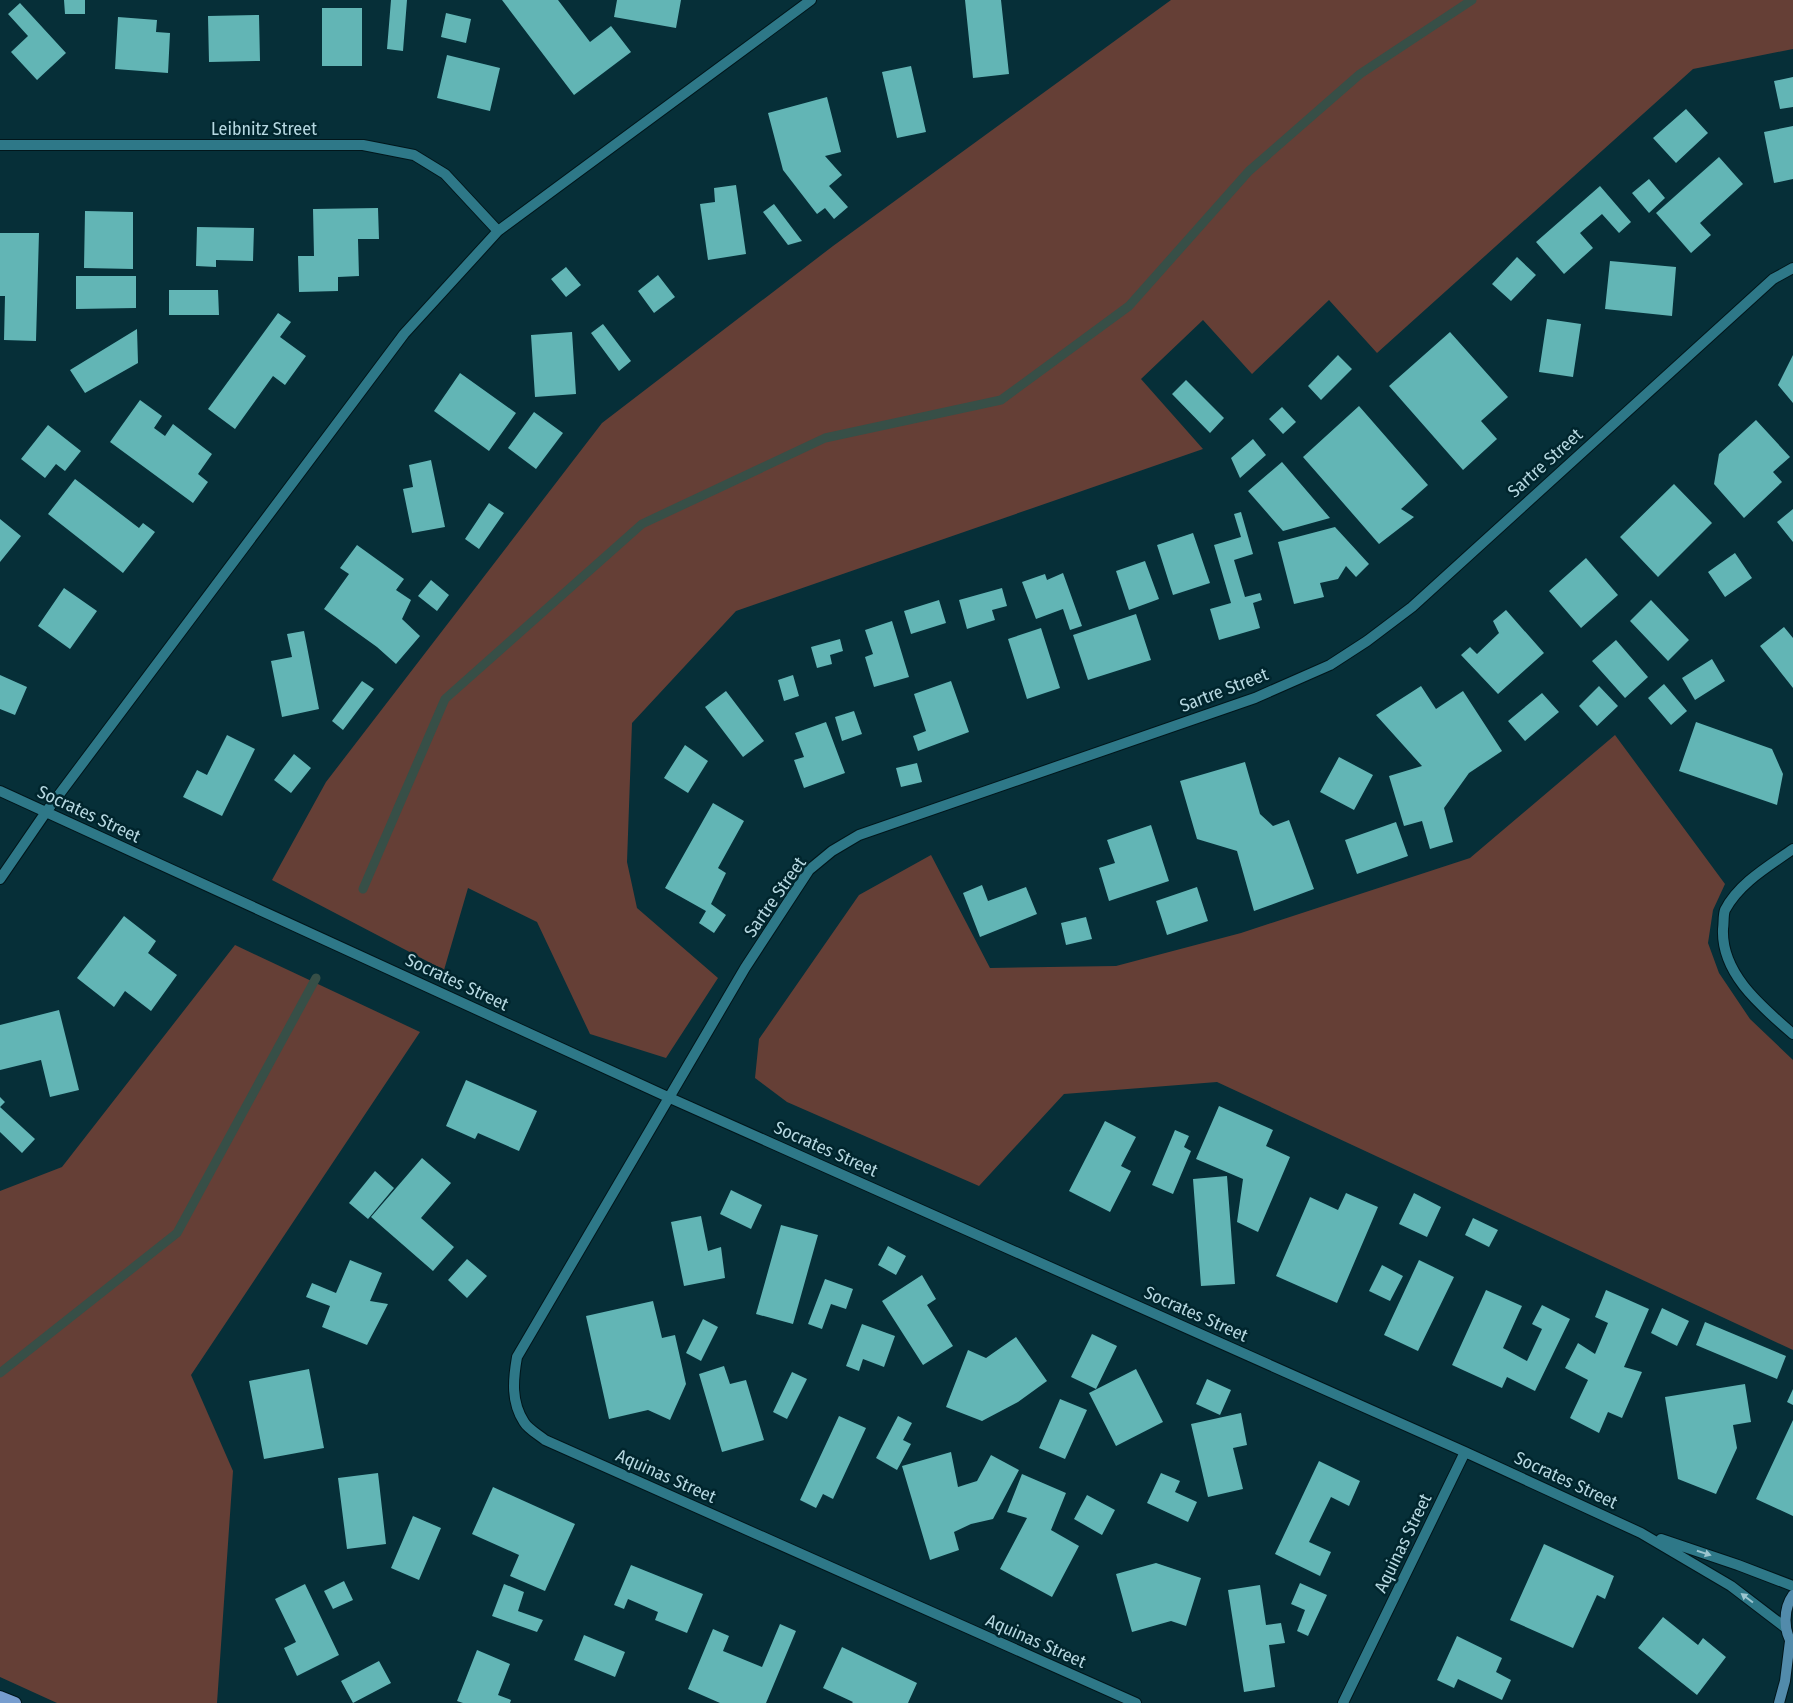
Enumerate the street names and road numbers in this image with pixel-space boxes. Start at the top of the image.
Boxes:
street label: Leibnitz Street [211,118,317,140]
street label: Sartre Street [1503,424,1587,502]
street label: Sartre Street [1177,663,1271,717]
street label: Socrates Street [34,781,144,848]
street label: Sartre Street [739,852,811,941]
street label: Socrates Street [402,949,512,1016]
street label: Socrates Street [771,1116,881,1182]
street label: Socrates Street [1141,1281,1251,1347]
street label: Aquinas Street [612,1444,720,1508]
street label: Socrates Street [1511,1447,1621,1514]
street label: Aquinas Street [1370,1490,1436,1596]
street label: Aquinas Street [982,1609,1090,1673]

